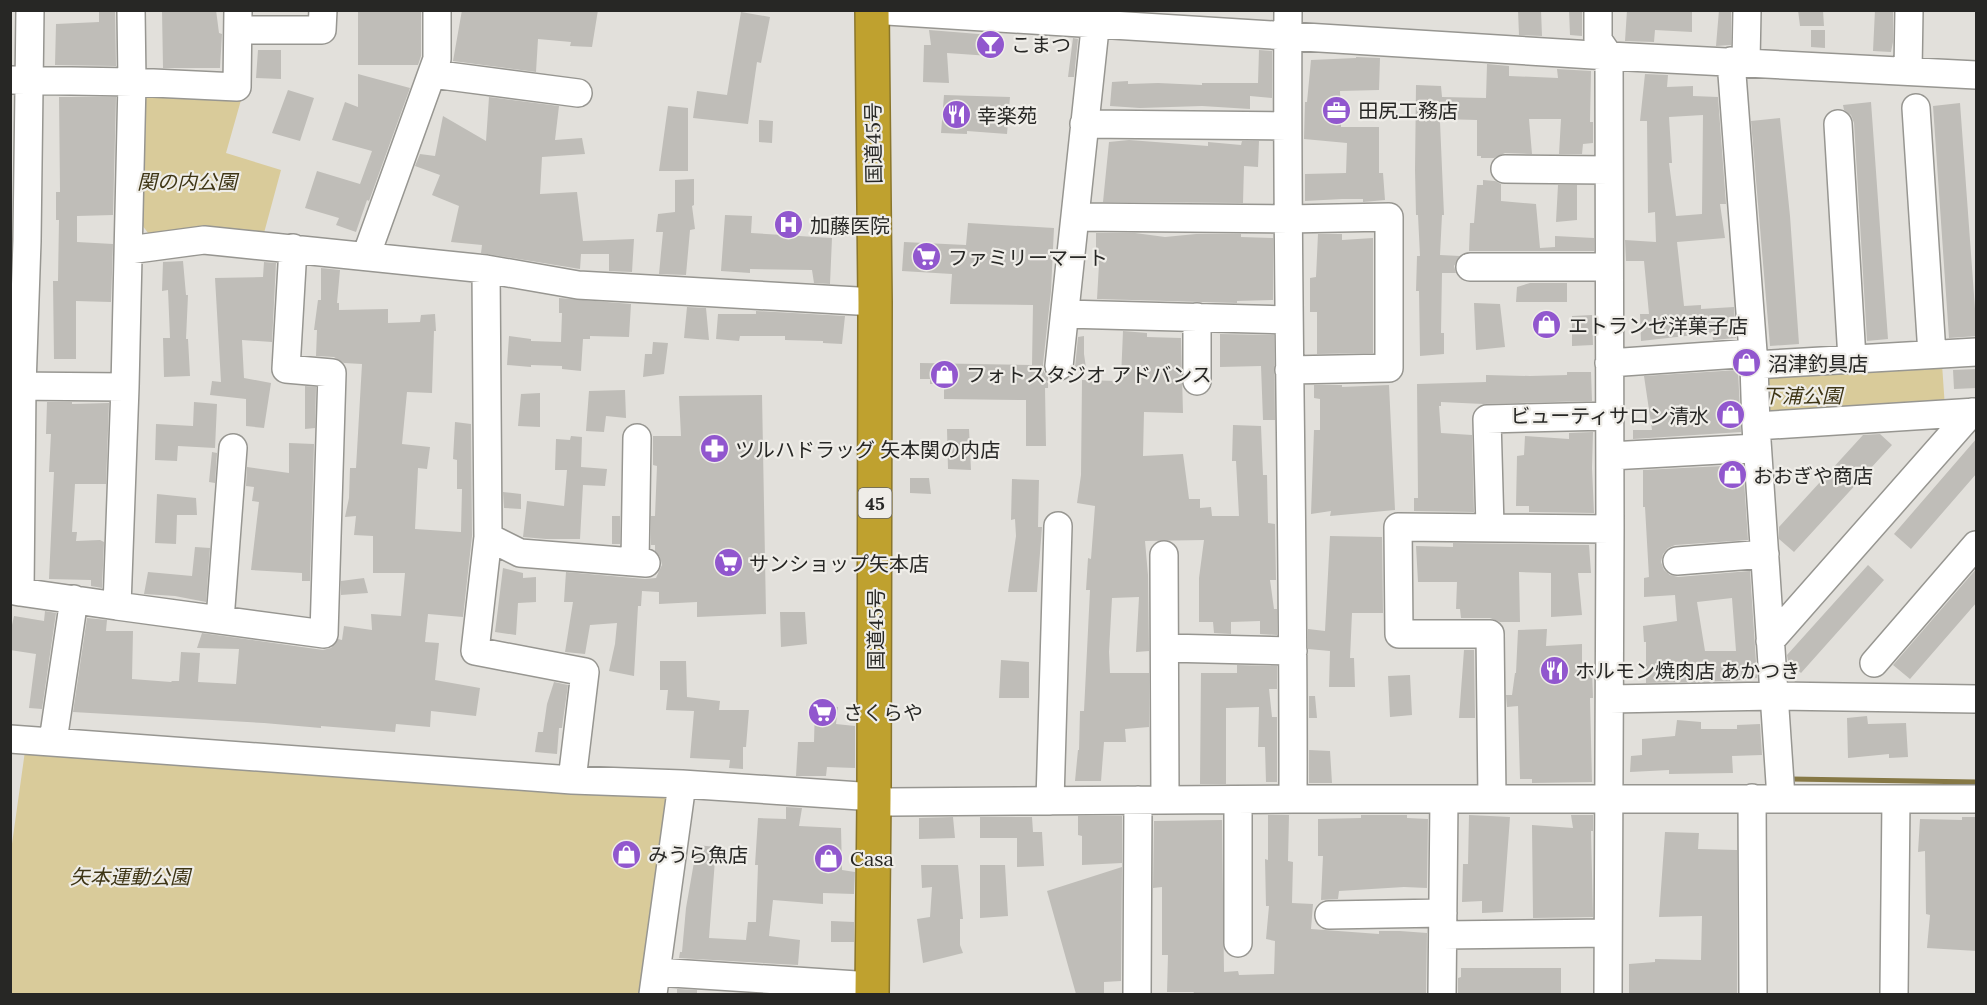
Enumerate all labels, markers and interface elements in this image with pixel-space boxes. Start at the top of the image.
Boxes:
bar icon: こまつ [974,28,1006,60]
place label: こまつ [1011,32,1071,57]
office icon: 田尻工務店 [1321,94,1353,126]
place label: 田尻工務店 [1358,98,1458,123]
restaurant icon: 幸楽苑 [940,99,972,131]
street label: 国道45号 [860,102,886,184]
place label: 幸楽苑 [977,103,1037,128]
park label: 関の内公園 [137,169,240,194]
hospital icon: 加藤医院 [773,209,805,241]
place label: 加藤医院 [810,213,890,238]
supermarket icon: ファミリーマート [911,241,943,273]
place label: ファミリーマート [948,245,1108,270]
shop icon: エトランゼ洋菓子店 [1531,309,1563,341]
place label: エトランゼ洋菓子店 [1568,313,1748,338]
shop icon: 沼津釣具店 [1731,347,1763,379]
place label: 沼津釣具店 [1768,351,1868,376]
shop icon: フォトスタジオ アドバンス [929,358,961,390]
place label: フォトスタジオ アドバンス [966,362,1212,387]
park label: 下浦公園 [1762,383,1845,408]
shop icon: ビューティサロン清水 [1714,399,1746,431]
place label: ビューティサロン清水 [1510,403,1709,428]
pharmacy icon: ツルハドラッグ 矢本関の内店 [698,433,730,465]
place label: ツルハドラッグ 矢本関の内店 [735,437,1000,462]
shop icon: おおぎや商店 [1716,459,1748,491]
place label: おおぎや商店 [1753,463,1873,488]
road number: 45 [858,488,892,518]
supermarket icon: サンショップ矢本店 [712,547,744,579]
place label: サンショップ矢本店 [749,551,929,576]
street label: 国道45号 [863,588,888,670]
restaurant icon: ホルモン焼肉店 あかつき [1538,654,1570,686]
place label: ホルモン焼肉店 あかつき [1575,658,1800,683]
supermarket icon: さくらや [806,696,838,728]
place label: さくらや [843,700,923,725]
shop icon: みうら魚店 [611,838,643,870]
place label: みうら魚店 [648,842,748,867]
shop icon: Casa [813,842,845,874]
place label: Casa [850,846,894,871]
park label: 矢本運動公園 [70,864,193,889]

